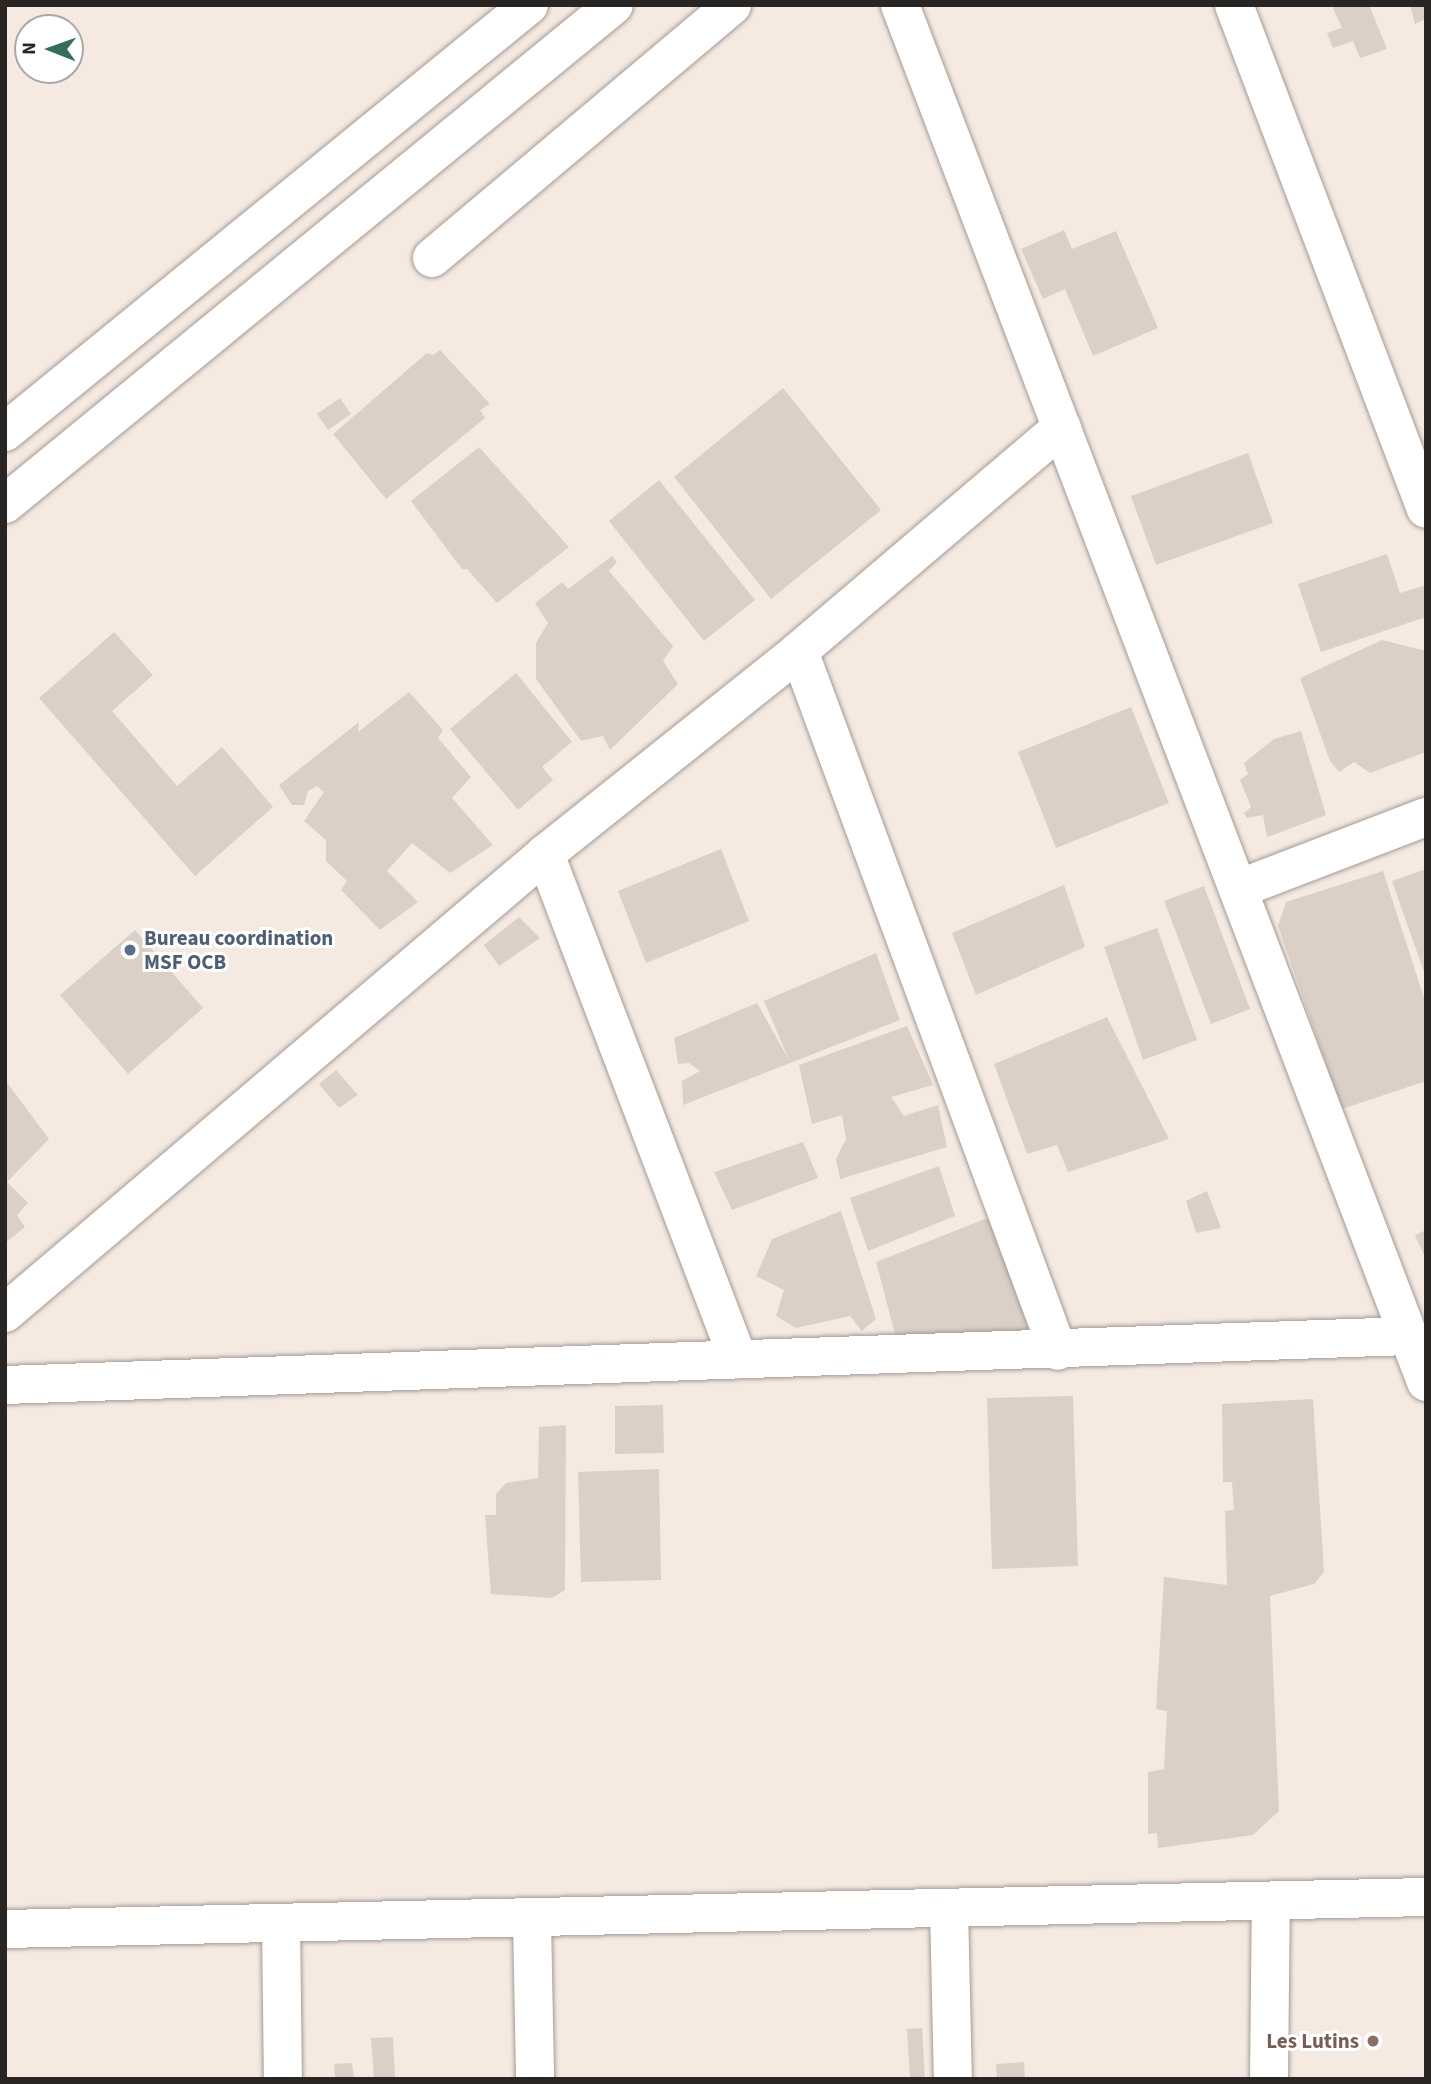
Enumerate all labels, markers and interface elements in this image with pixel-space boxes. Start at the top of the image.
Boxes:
north arrow [14,14,84,84]
text: N [16,42,43,55]
place label: Bureau coordination MSF OCB [144,925,333,975]
marker: Bureau coordination MSF OCB [122,942,138,958]
place label: Les Lutins [1266,2028,1359,2054]
marker: Les Lutins [1365,2033,1381,2049]

